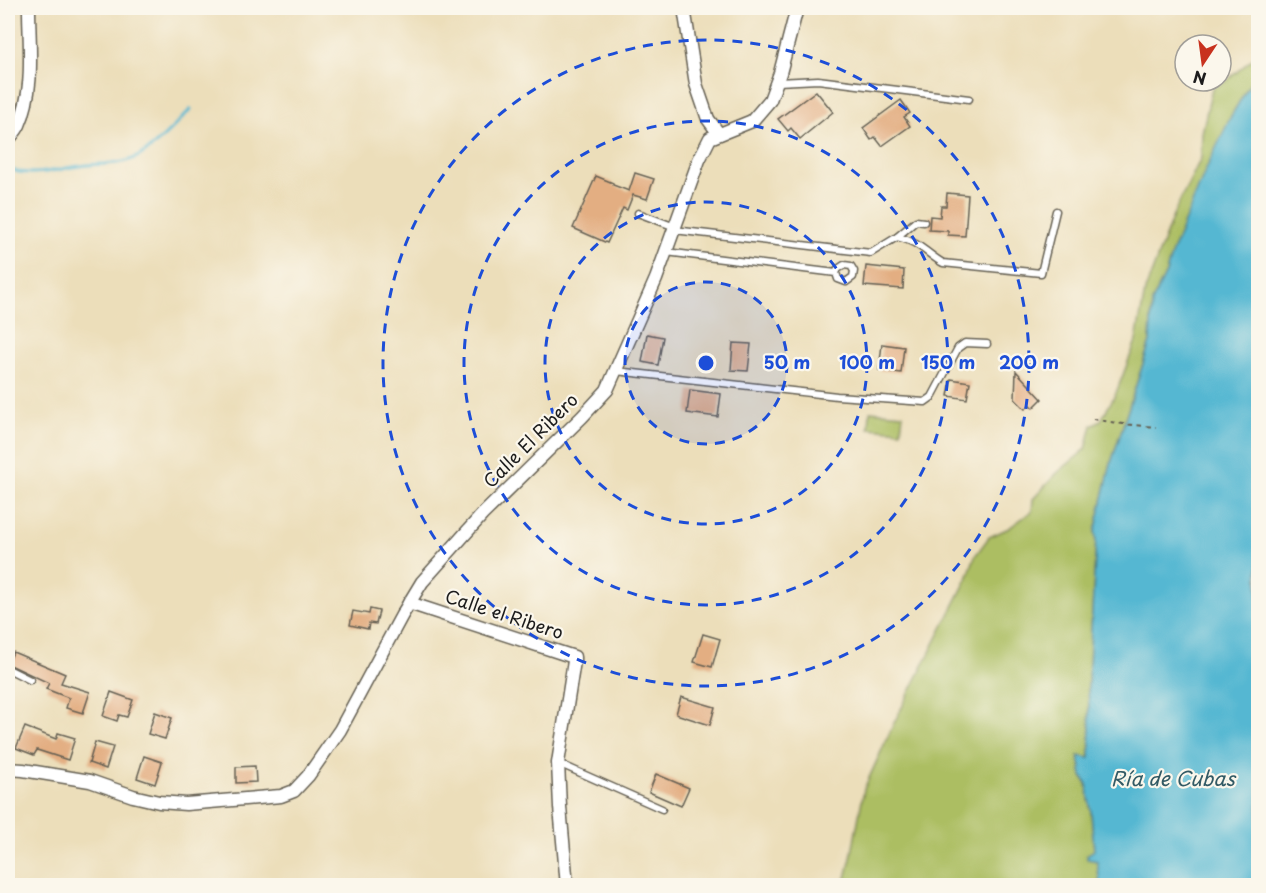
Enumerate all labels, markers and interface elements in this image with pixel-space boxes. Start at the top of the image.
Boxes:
north arrow [1173,33,1233,93]
text: N [1191,65,1208,92]
text: 50 m [764,348,810,375]
text: 100 m [839,348,895,375]
text: 150 m [921,348,975,375]
text: 200 m [999,348,1059,375]
centre of rings [696,353,716,373]
street label: Calle El Ribero [476,386,584,494]
street label: Calle el Ribero [442,582,567,645]
water label: Ría de Cubas [1111,763,1237,793]

